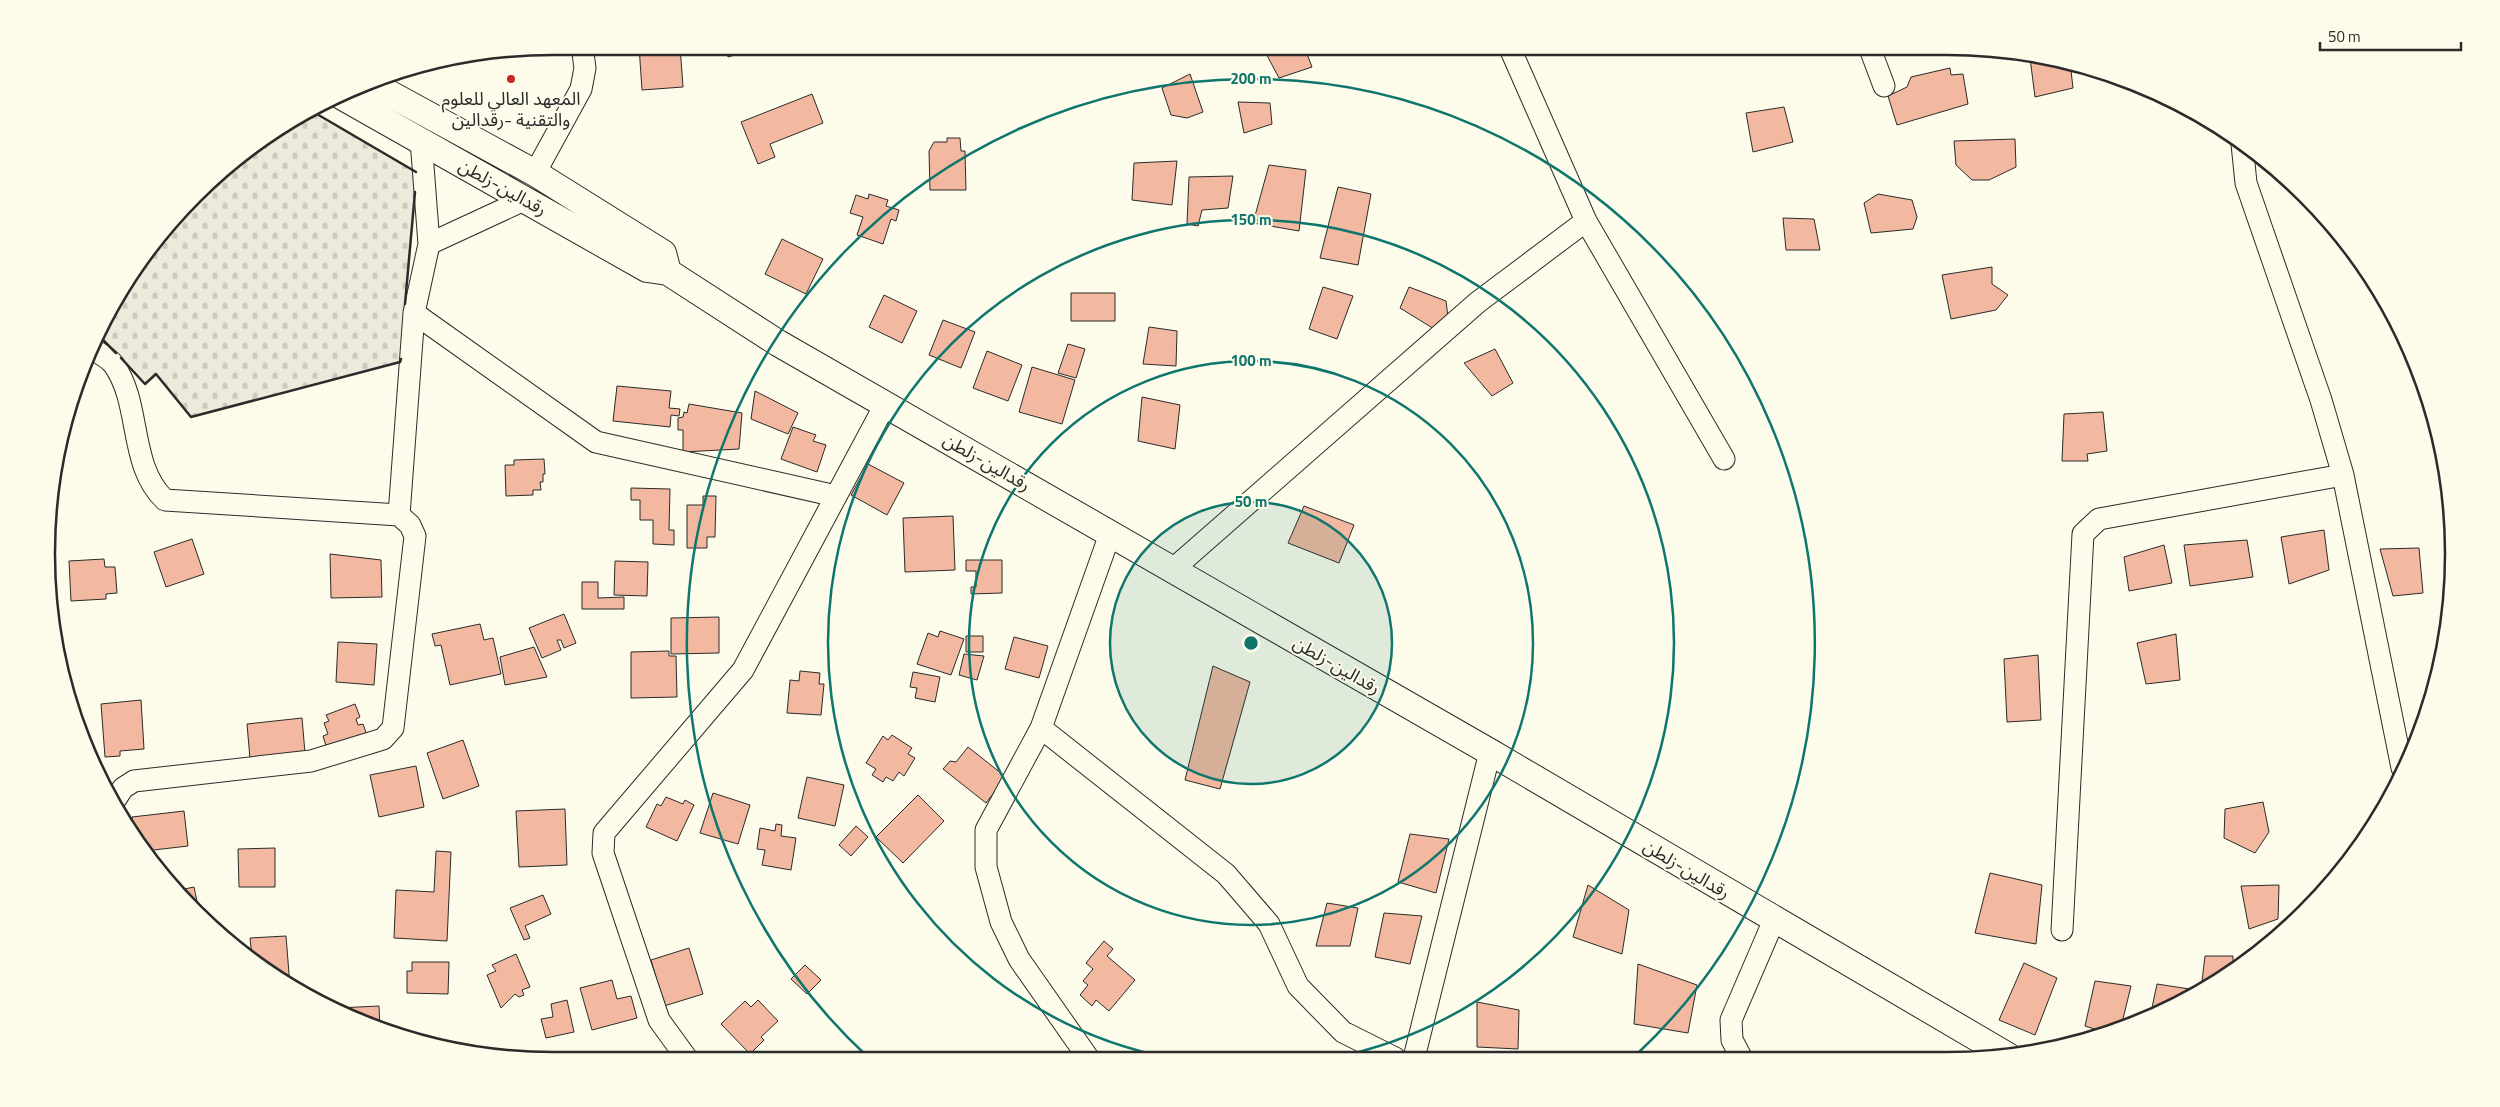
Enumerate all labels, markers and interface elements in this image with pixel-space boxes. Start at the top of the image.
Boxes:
scale bar [2320,20,2461,52]
text: 50 m [2328,25,2361,48]
text: 200 m [1230,67,1272,90]
marker: المعهد العالي للعلوم والتقنية -رقدالين [505,73,517,85]
place label: المعهد العالي للعلوم والتقنية -رقدالين [442,85,580,133]
street label: رقدالين-زلطن [454,152,552,222]
text: 150 m [1230,208,1272,231]
text: 100 m [1230,349,1272,372]
street label: رقدالين-زلطن [938,426,1036,498]
text: 50 m [1235,490,1267,513]
street label: رقدالين-زلطن [1288,629,1386,701]
centre of rings [1242,634,1260,652]
street label: رقدالين-زلطن [1638,832,1736,906]

